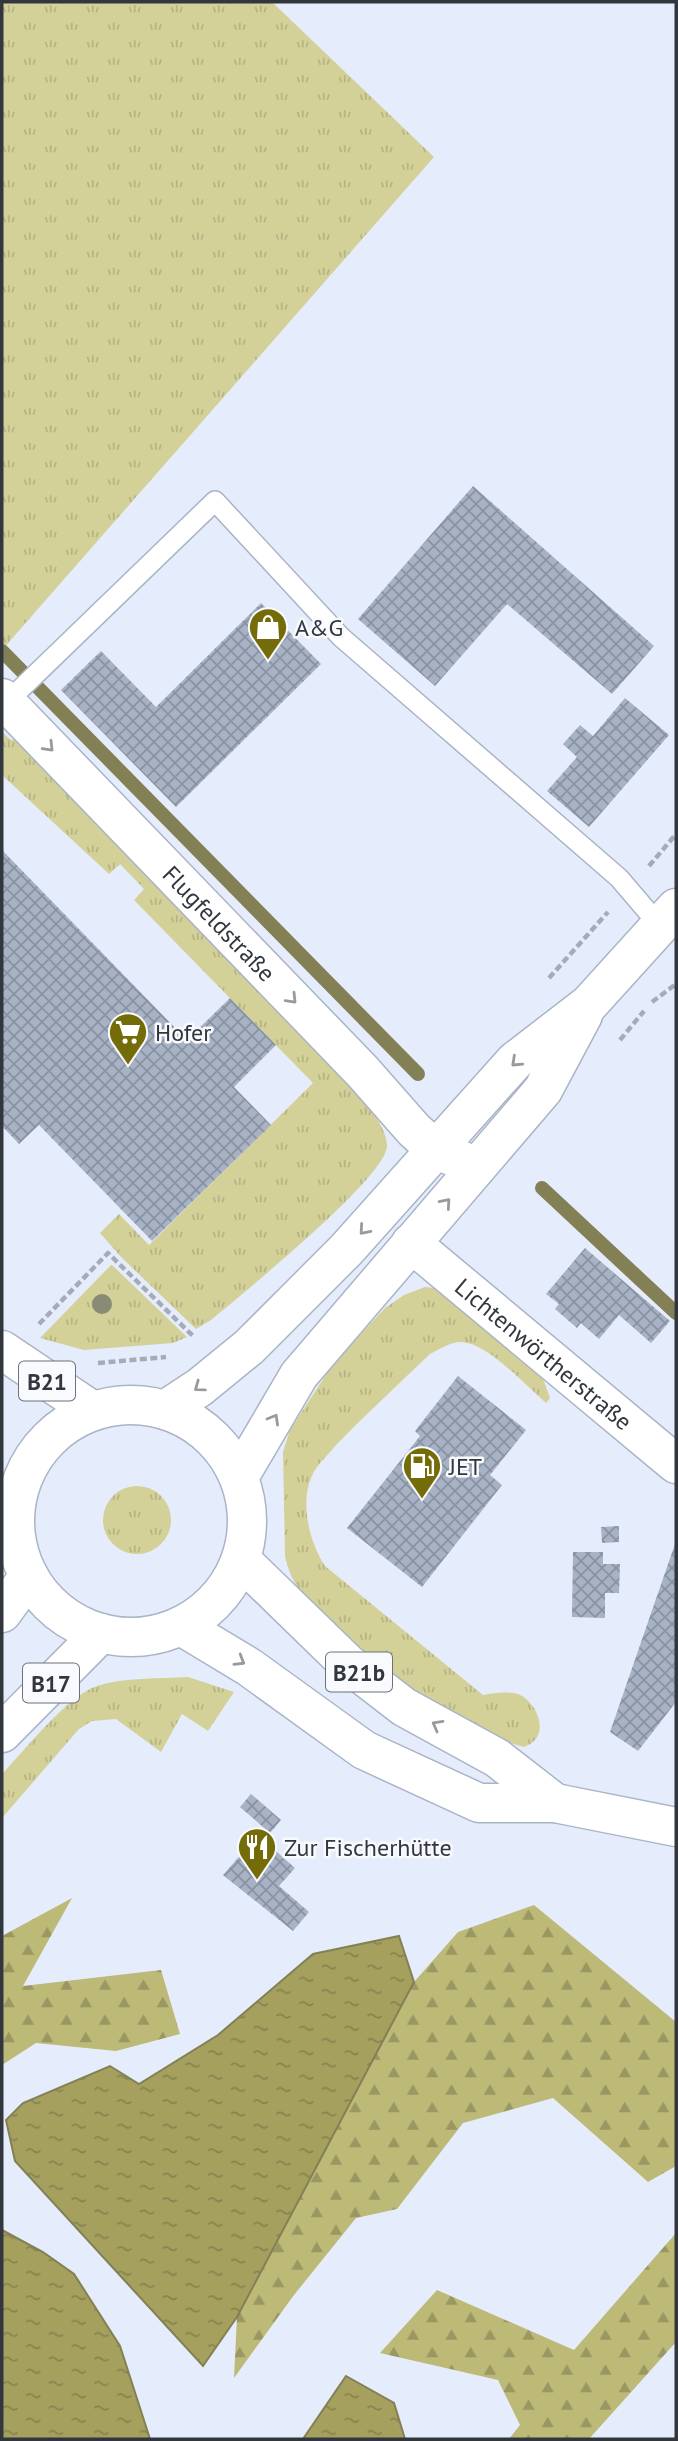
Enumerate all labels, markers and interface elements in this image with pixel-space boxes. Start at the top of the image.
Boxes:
shop icon: A&G [247,606,289,661]
place label: A&G [295,612,343,643]
one-way arrow [41,739,54,752]
street label: Flugfeldstraße [156,859,282,988]
one-way arrow [284,991,297,1004]
supermarket icon: Hofer [107,1011,149,1066]
place label: Hofer [155,1017,211,1048]
one-way arrow [511,1053,524,1066]
one-way arrow [438,1198,450,1211]
one-way arrow [360,1222,372,1235]
street label: Lichtenwörtherstraße [449,1271,639,1437]
road number: B21 [19,1362,75,1400]
one-way arrow [194,1378,207,1391]
one-way arrow [265,1413,278,1426]
fuel station icon: JET [401,1445,443,1500]
place label: JET [448,1451,482,1482]
road number: B21b [326,1652,392,1692]
one-way arrow [232,1653,245,1666]
road number: B17 [23,1664,79,1702]
one-way arrow [432,1720,445,1733]
restaurant icon: Zur Fischerhütte [236,1826,278,1881]
place label: Zur Fischerhütte [284,1832,452,1863]

